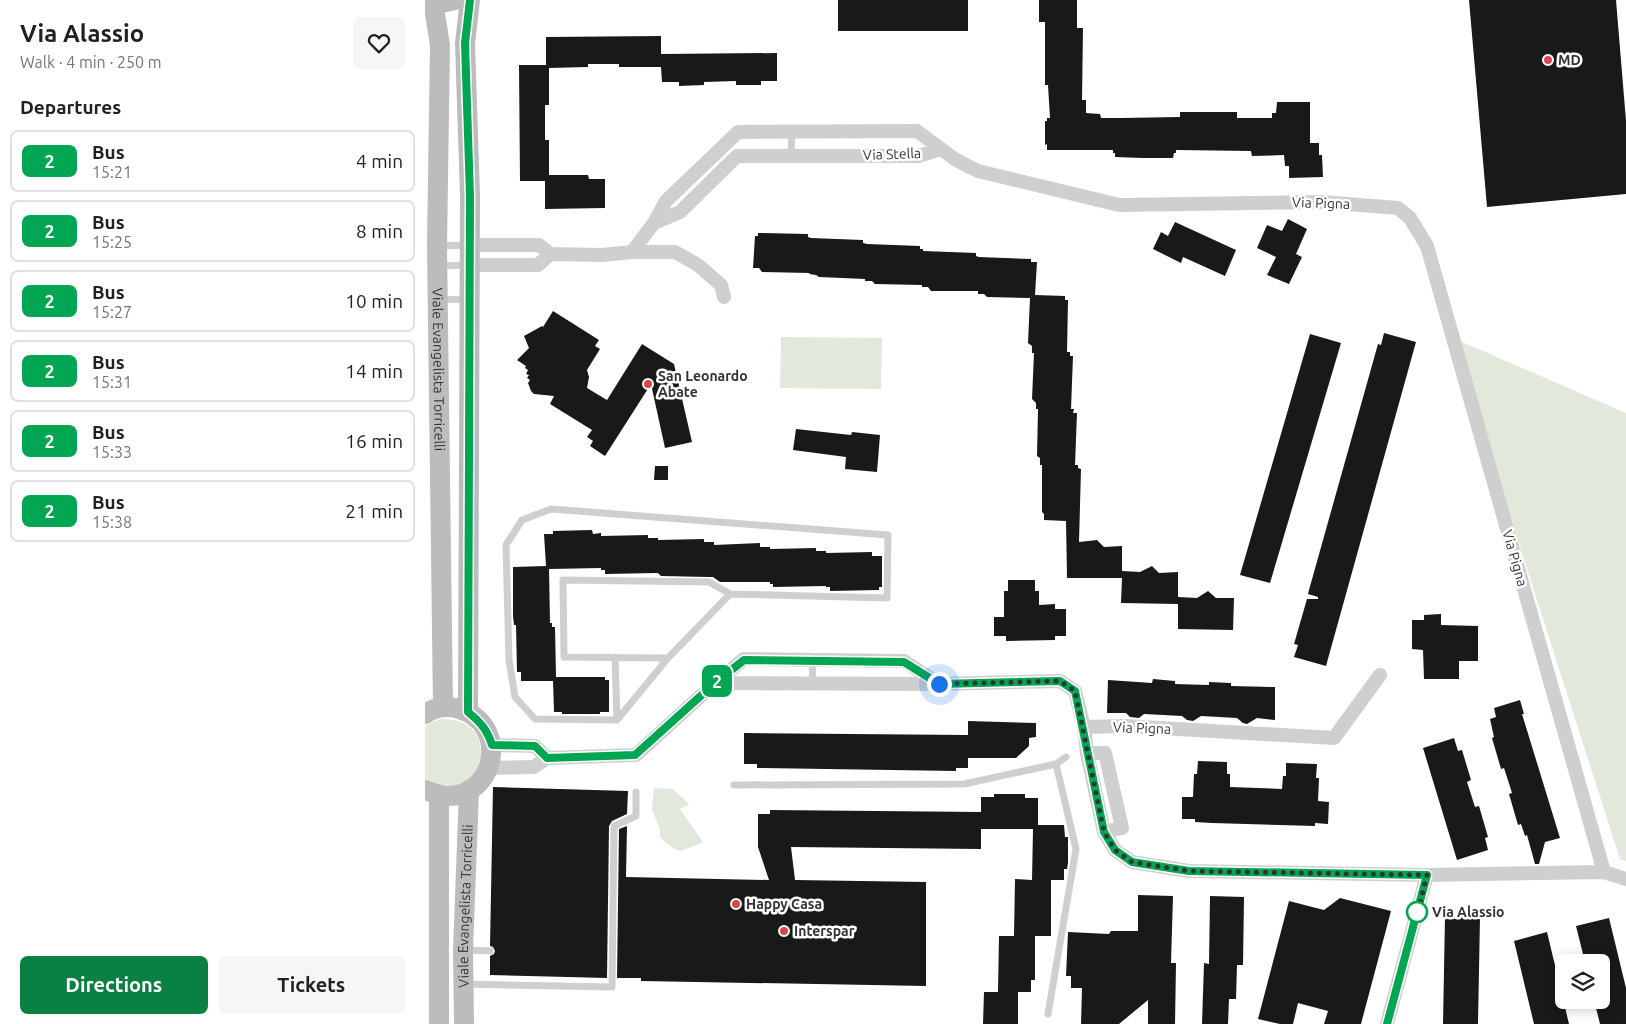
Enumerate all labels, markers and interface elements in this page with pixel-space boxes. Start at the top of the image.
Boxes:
button: heart [353,17,405,69]
text: Via Alassio [20,20,144,47]
place label: MD [1558,52,1581,68]
text: Walk · 4 min · 250 m [20,53,162,71]
marker: MD [1542,54,1554,66]
text: Departures [20,96,121,118]
text: Bus [92,141,125,163]
street label: Via Stella [863,145,921,163]
text: 4 min [356,150,403,172]
text: 2 [44,151,55,171]
text: 15:21 [92,163,132,181]
street label: Via Pigna [1292,194,1350,212]
text: Bus [92,211,125,233]
text: 8 min [356,220,403,242]
text: 2 [44,221,55,241]
text: 15:25 [92,233,132,251]
text: Bus [92,281,125,303]
street label: Viale Evangelista Torricelli [430,288,448,451]
text: 10 min [345,290,403,312]
text: 2 [44,291,55,311]
text: 15:27 [92,303,132,321]
text: Bus [92,351,125,373]
text: 14 min [345,360,403,382]
text: 2 [44,361,55,381]
place label: San Leonardo Abate [658,368,748,400]
text: 15:31 [92,373,132,391]
marker: San Leonardo Abate [642,378,654,390]
text: Bus [92,421,125,443]
text: 16 min [345,430,403,452]
text: 2 [44,431,55,451]
text: 15:33 [92,443,132,461]
text: Bus [92,491,125,513]
text: 21 min [345,500,403,522]
text: 2 [44,501,55,521]
text: 15:38 [92,513,132,531]
street label: Via Pigna [1499,528,1531,588]
line badge: 2 [701,665,733,697]
text: 2 [712,671,722,691]
your location [927,672,952,697]
street label: Via Pigna [1113,719,1171,737]
street label: Viale Evangelista Torricelli [455,824,476,988]
place label: Happy Casa [746,896,822,912]
marker: Happy Casa [730,898,742,910]
marker: Via Alassio [1406,901,1428,923]
place label: Via Alassio [1432,904,1504,920]
place label: Interspar [794,923,855,939]
marker: Interspar [778,925,790,937]
map controls [1555,954,1610,1009]
button: layers [1555,954,1610,1009]
button: Directions [20,956,208,1014]
button: Tickets [218,956,405,1014]

